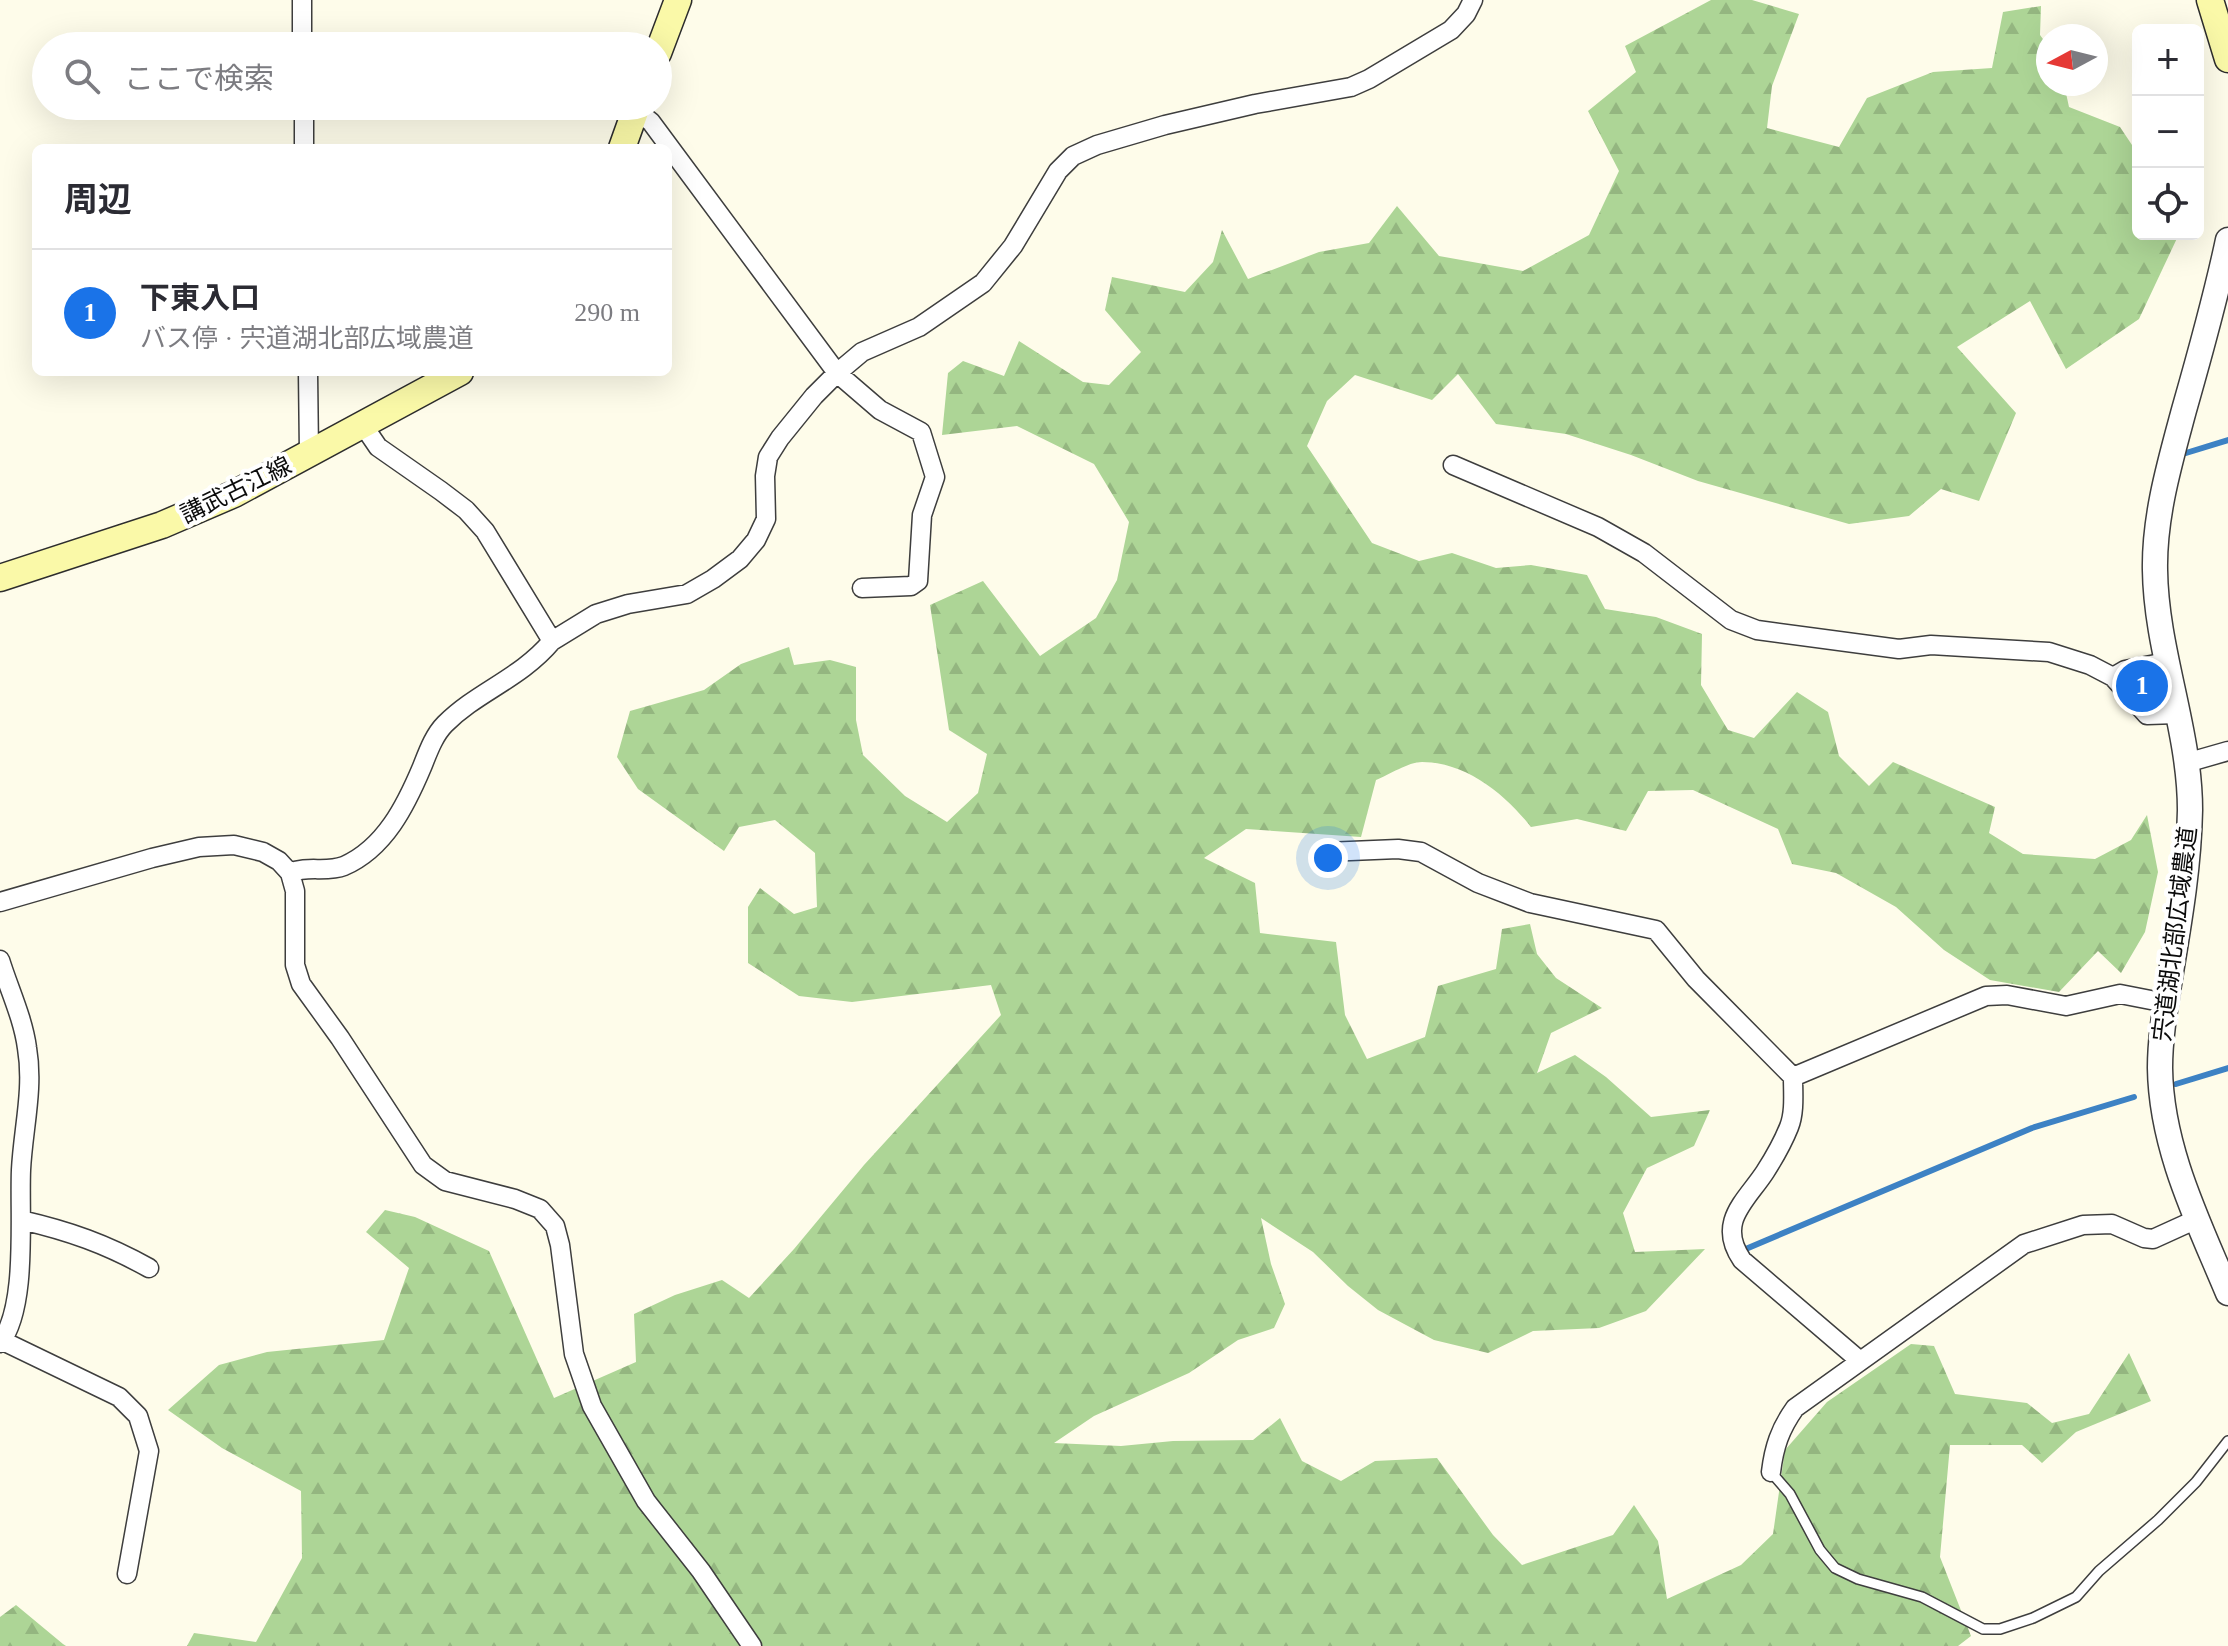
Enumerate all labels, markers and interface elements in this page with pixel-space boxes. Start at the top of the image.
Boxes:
north arrow [2036,24,2108,96]
map controls [2132,24,2204,240]
button: + [2132,24,2204,96]
search box [32,32,672,120]
icon: search [60,54,104,98]
text: ここで検索 [124,62,274,95]
button: − [2132,96,2204,168]
button: locate [2132,168,2204,240]
text: 周辺 [64,181,132,218]
text: 下東入口 [140,281,260,314]
text: 1 [84,298,97,327]
text: 290 m [574,298,640,327]
text: バス停 · 宍道湖北部広域農道 [140,324,474,353]
street label: 講武古江線 [176,452,296,528]
pin: 1 [2116,656,2168,716]
street label: 宍道湖北部広域農道 [2149,825,2201,1043]
your location [1308,838,1348,878]

